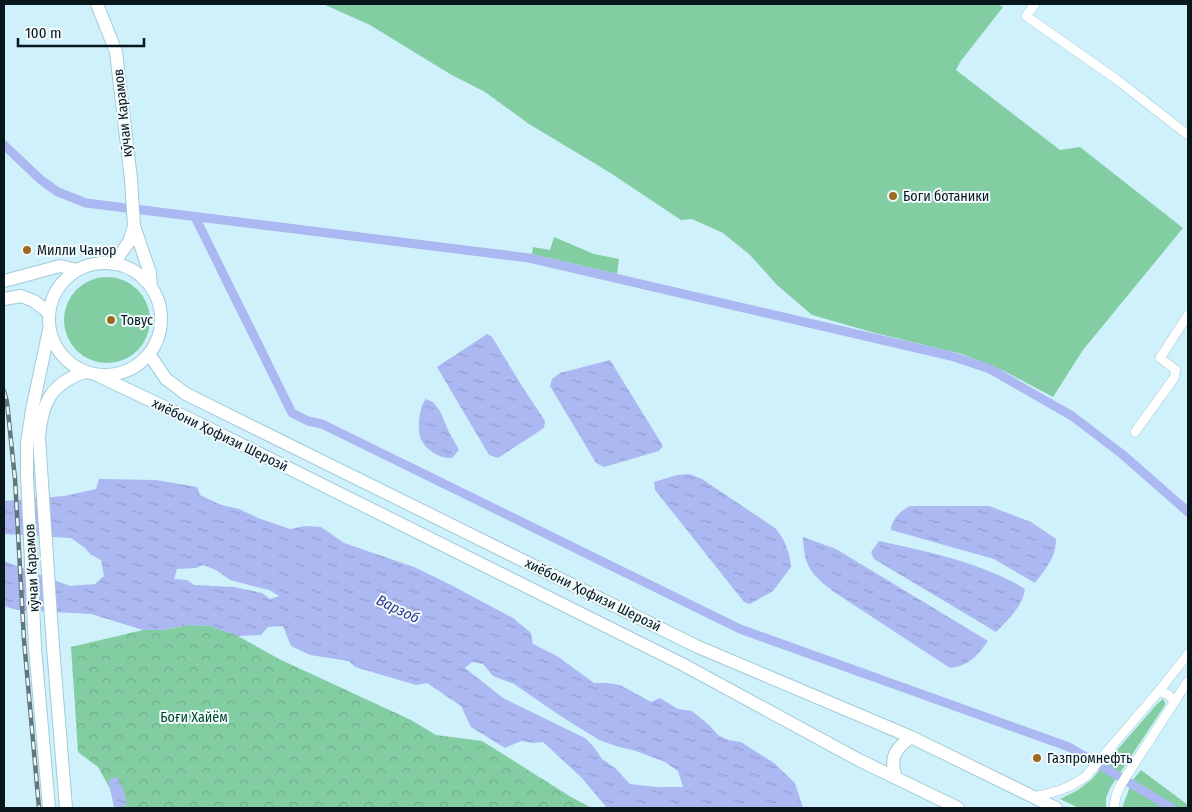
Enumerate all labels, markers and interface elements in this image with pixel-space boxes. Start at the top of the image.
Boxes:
scale bar [18,15,144,47]
text: 100 m [25,24,62,42]
street label: кӯчаи Карамов [110,68,136,158]
place label: Боги ботаники [903,188,989,205]
marker: Боги ботаники [887,190,899,202]
place label: Милли Чанор [37,242,116,259]
marker: Милли Чанор [21,244,33,256]
place label: Товус [121,312,153,329]
marker: Товус [105,314,117,326]
street label: хиёбони Ҳофизи Шерозӣ [149,395,291,475]
street label: кӯчаи Карамов [21,523,43,613]
street label: хиёбони Ҳофизи Шерозӣ [522,555,664,635]
water label: Варзоб [373,591,423,627]
park label: Боғи Хайём [160,709,228,726]
place label: Газпромнефть [1047,750,1133,767]
marker: Газпромнефть [1031,752,1043,764]

